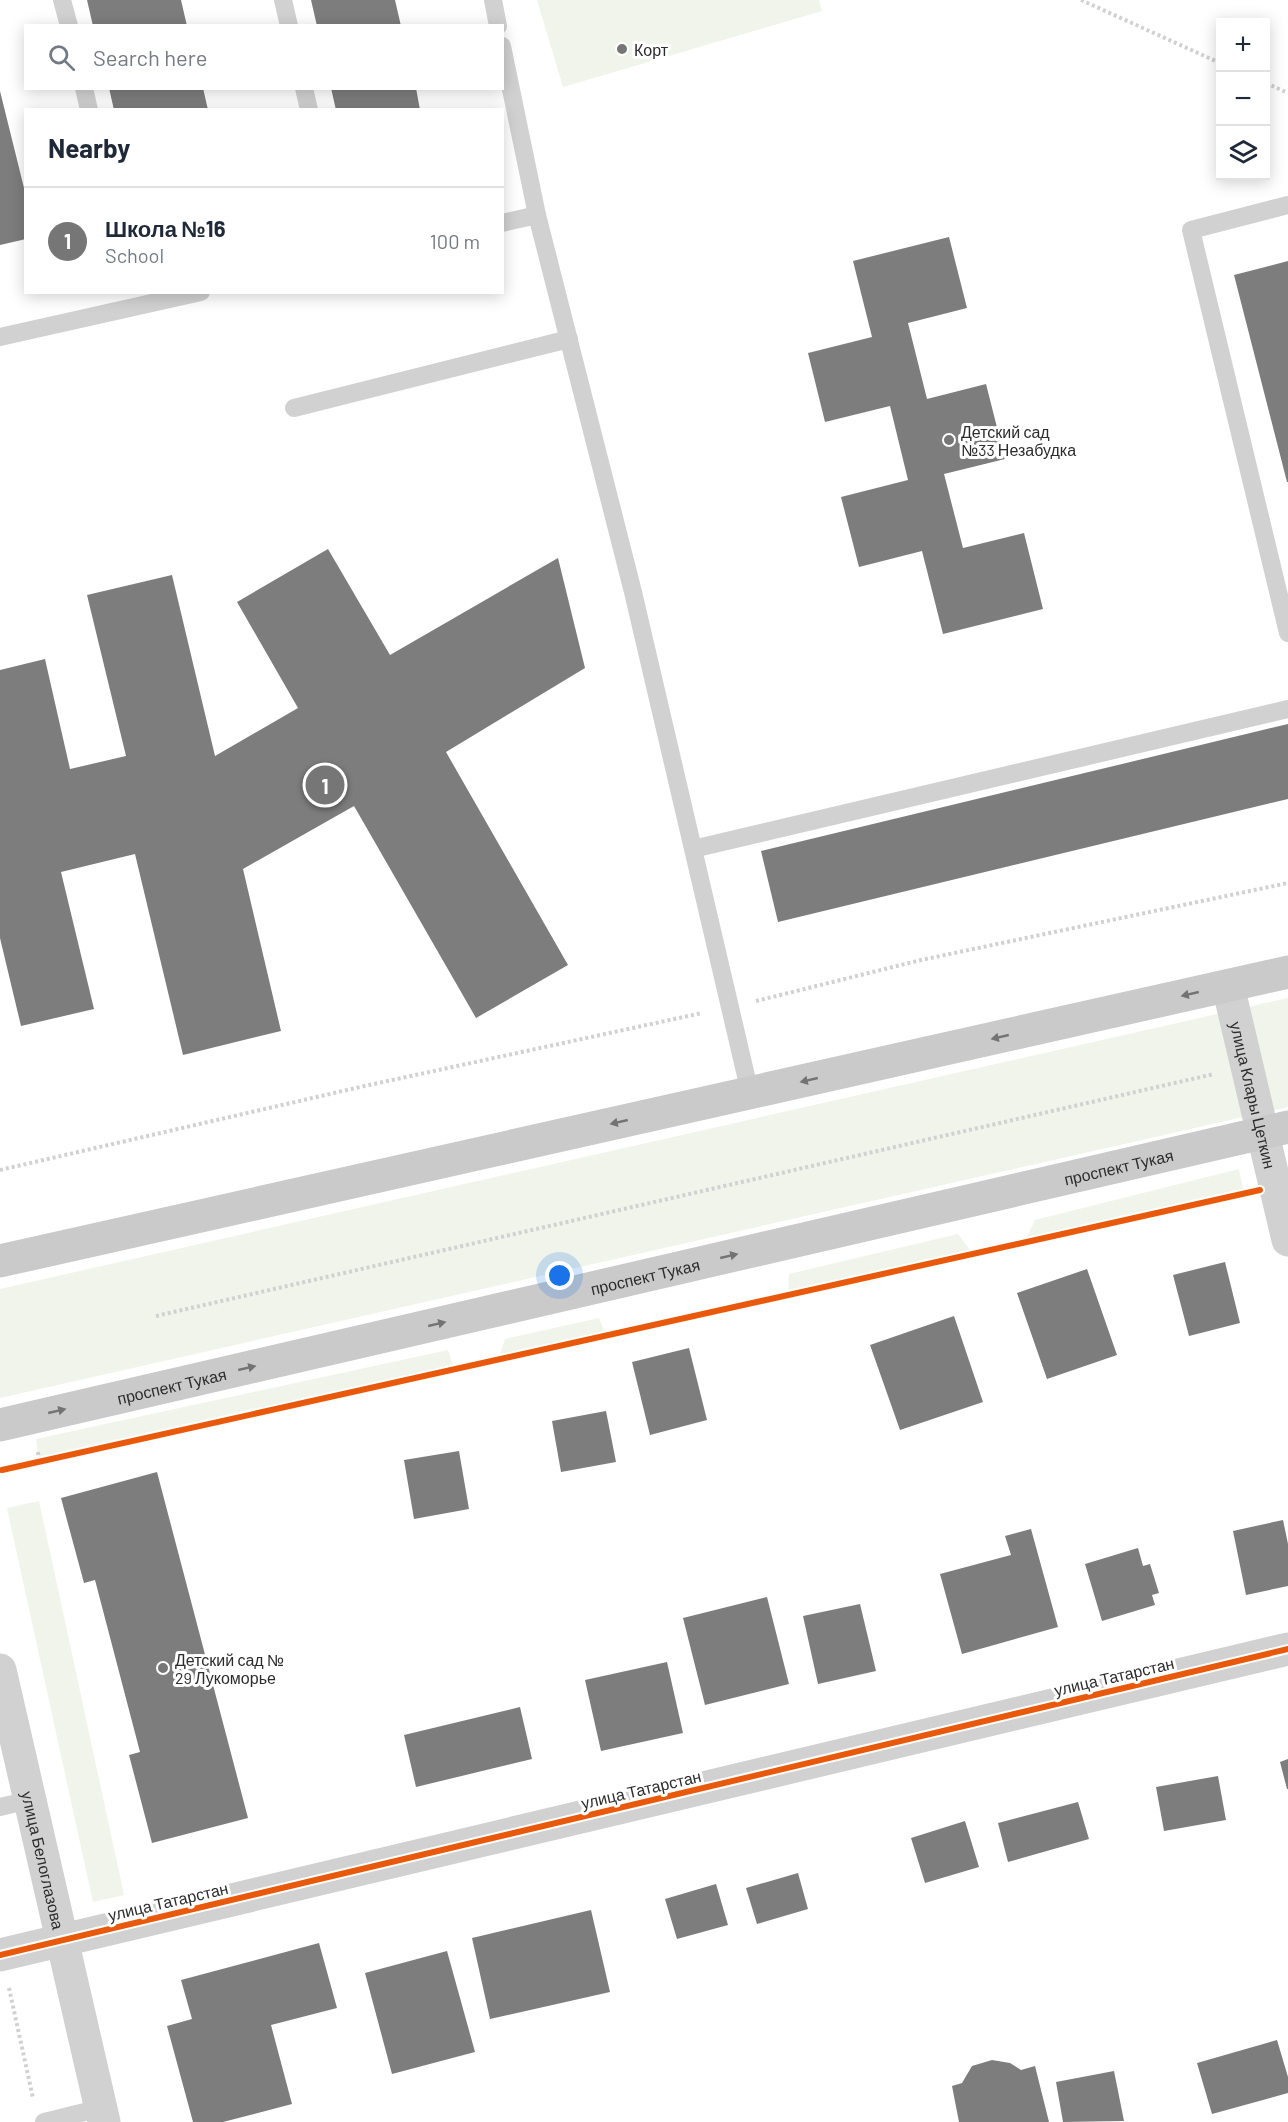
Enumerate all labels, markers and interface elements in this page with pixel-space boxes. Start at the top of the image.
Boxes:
map controls [1216,18,1270,180]
button: + [1216,18,1270,72]
search box [24,24,504,90]
place label: Корт [634,40,669,59]
icon: search [45,41,78,74]
marker: Корт [615,42,629,56]
text: Search here [93,44,207,70]
button: − [1216,72,1270,126]
button: layers [1216,126,1270,180]
text: Nearby [48,132,130,163]
text: Школа №16 [105,215,225,241]
text: 1 [64,229,71,253]
text: 100 m [430,229,480,253]
text: School [105,243,164,267]
place label: Детский сад №33 Незабудка [961,422,1076,459]
marker: Детский сад №33 Незабудка [942,433,956,447]
pin: 1 [306,762,344,808]
one-way arrow [1181,990,1199,1000]
street label: улица Клары Цеткин [1227,1019,1280,1171]
one-way arrow [990,1033,1009,1042]
one-way arrow [800,1075,819,1085]
one-way arrow [610,1118,628,1128]
street label: проспект Тукая [1062,1144,1175,1188]
one-way arrow [720,1251,739,1260]
street label: проспект Тукая [588,1254,701,1298]
your location [545,1261,574,1290]
one-way arrow [428,1318,446,1328]
one-way arrow [238,1362,256,1372]
street label: проспект Тукая [115,1363,228,1407]
one-way arrow [48,1406,66,1416]
place label: Детский сад № 29 Лукоморье [175,1650,284,1687]
street label: улица Татарстан [1052,1653,1176,1699]
marker: Детский сад № 29 Лукоморье [156,1661,170,1675]
street label: улица Татарстан [579,1766,703,1812]
street label: улица Белоглазова [19,1789,69,1931]
street label: улица Татарстан [106,1878,230,1924]

